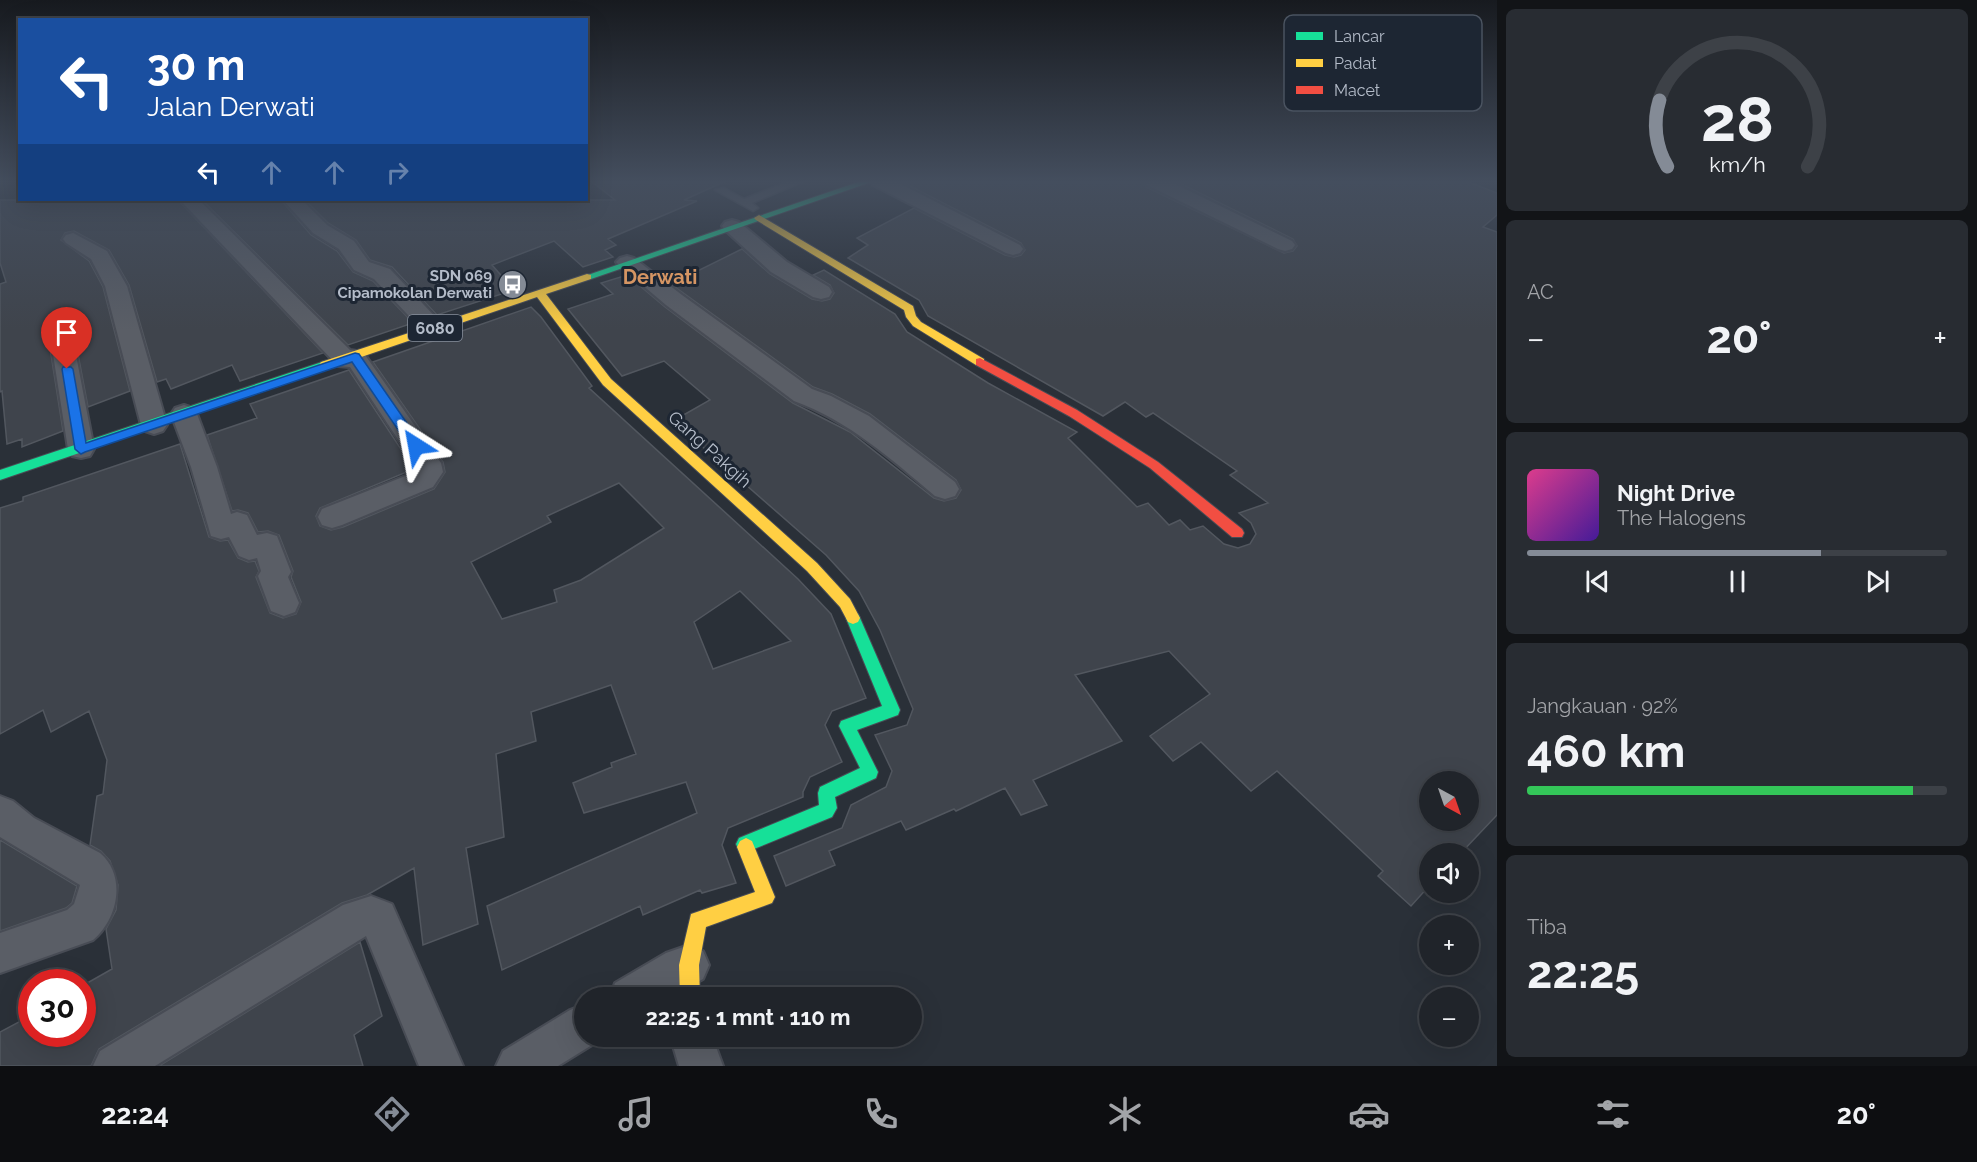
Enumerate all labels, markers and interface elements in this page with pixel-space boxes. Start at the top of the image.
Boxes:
legend [1284,15,1482,111]
text: Lancar [1334,27,1385,46]
text: 30 m [147,41,245,90]
icon: left [48,42,126,120]
text: Padat [1334,54,1377,73]
text: Macet [1334,81,1381,100]
text: 28 [1701,82,1773,156]
text: Jalan Derwati [147,91,315,122]
text: km/h [1709,153,1765,178]
icon: left [192,156,225,189]
icon: ahead [255,156,288,189]
icon: ahead [318,156,351,189]
icon: right [381,156,414,189]
district label: Derwati [623,265,697,289]
place label: SDN 069 Cipamokolan Derwati [338,267,492,302]
bus stop icon: SDN 069 Cipamokolan Derwati [497,269,529,301]
text: AC [1527,280,1554,304]
pin [41,307,92,369]
text: 20° [1706,311,1772,364]
road number: 6080 [408,315,462,341]
icon: arrive [50,316,83,349]
text: − [1527,319,1545,358]
text: + [1933,319,1947,358]
street label: Gang Pakgih [664,406,756,492]
position arrow [384,414,448,478]
text: Night Drive [1617,480,1735,506]
text: The Halogens [1617,506,1746,530]
icon: previous [1581,565,1614,598]
icon: pause [1721,565,1754,598]
icon: next [1861,565,1894,598]
text: Jangkauan · 92% [1527,694,1678,718]
text: 460 km [1527,725,1685,778]
north arrow [1419,771,1479,831]
map controls [1419,771,1479,1047]
button: sound [1419,843,1479,903]
button: + [1419,915,1479,975]
text: Tiba [1527,915,1567,939]
text: 22:25 [1527,946,1639,999]
speed limit sign: 30 [18,969,96,1047]
button: − [1419,987,1479,1047]
text: 22:25 · 1 mnt · 110 m [645,1004,851,1030]
icon: directions [371,1093,413,1135]
icon: music [615,1093,657,1135]
icon: phone [860,1093,902,1135]
icon: climate [1104,1093,1146,1135]
icon: car [1348,1093,1390,1135]
icon: filters [1592,1093,1634,1135]
text: 22:24 [101,1099,169,1130]
text: 20° [1837,1099,1876,1130]

